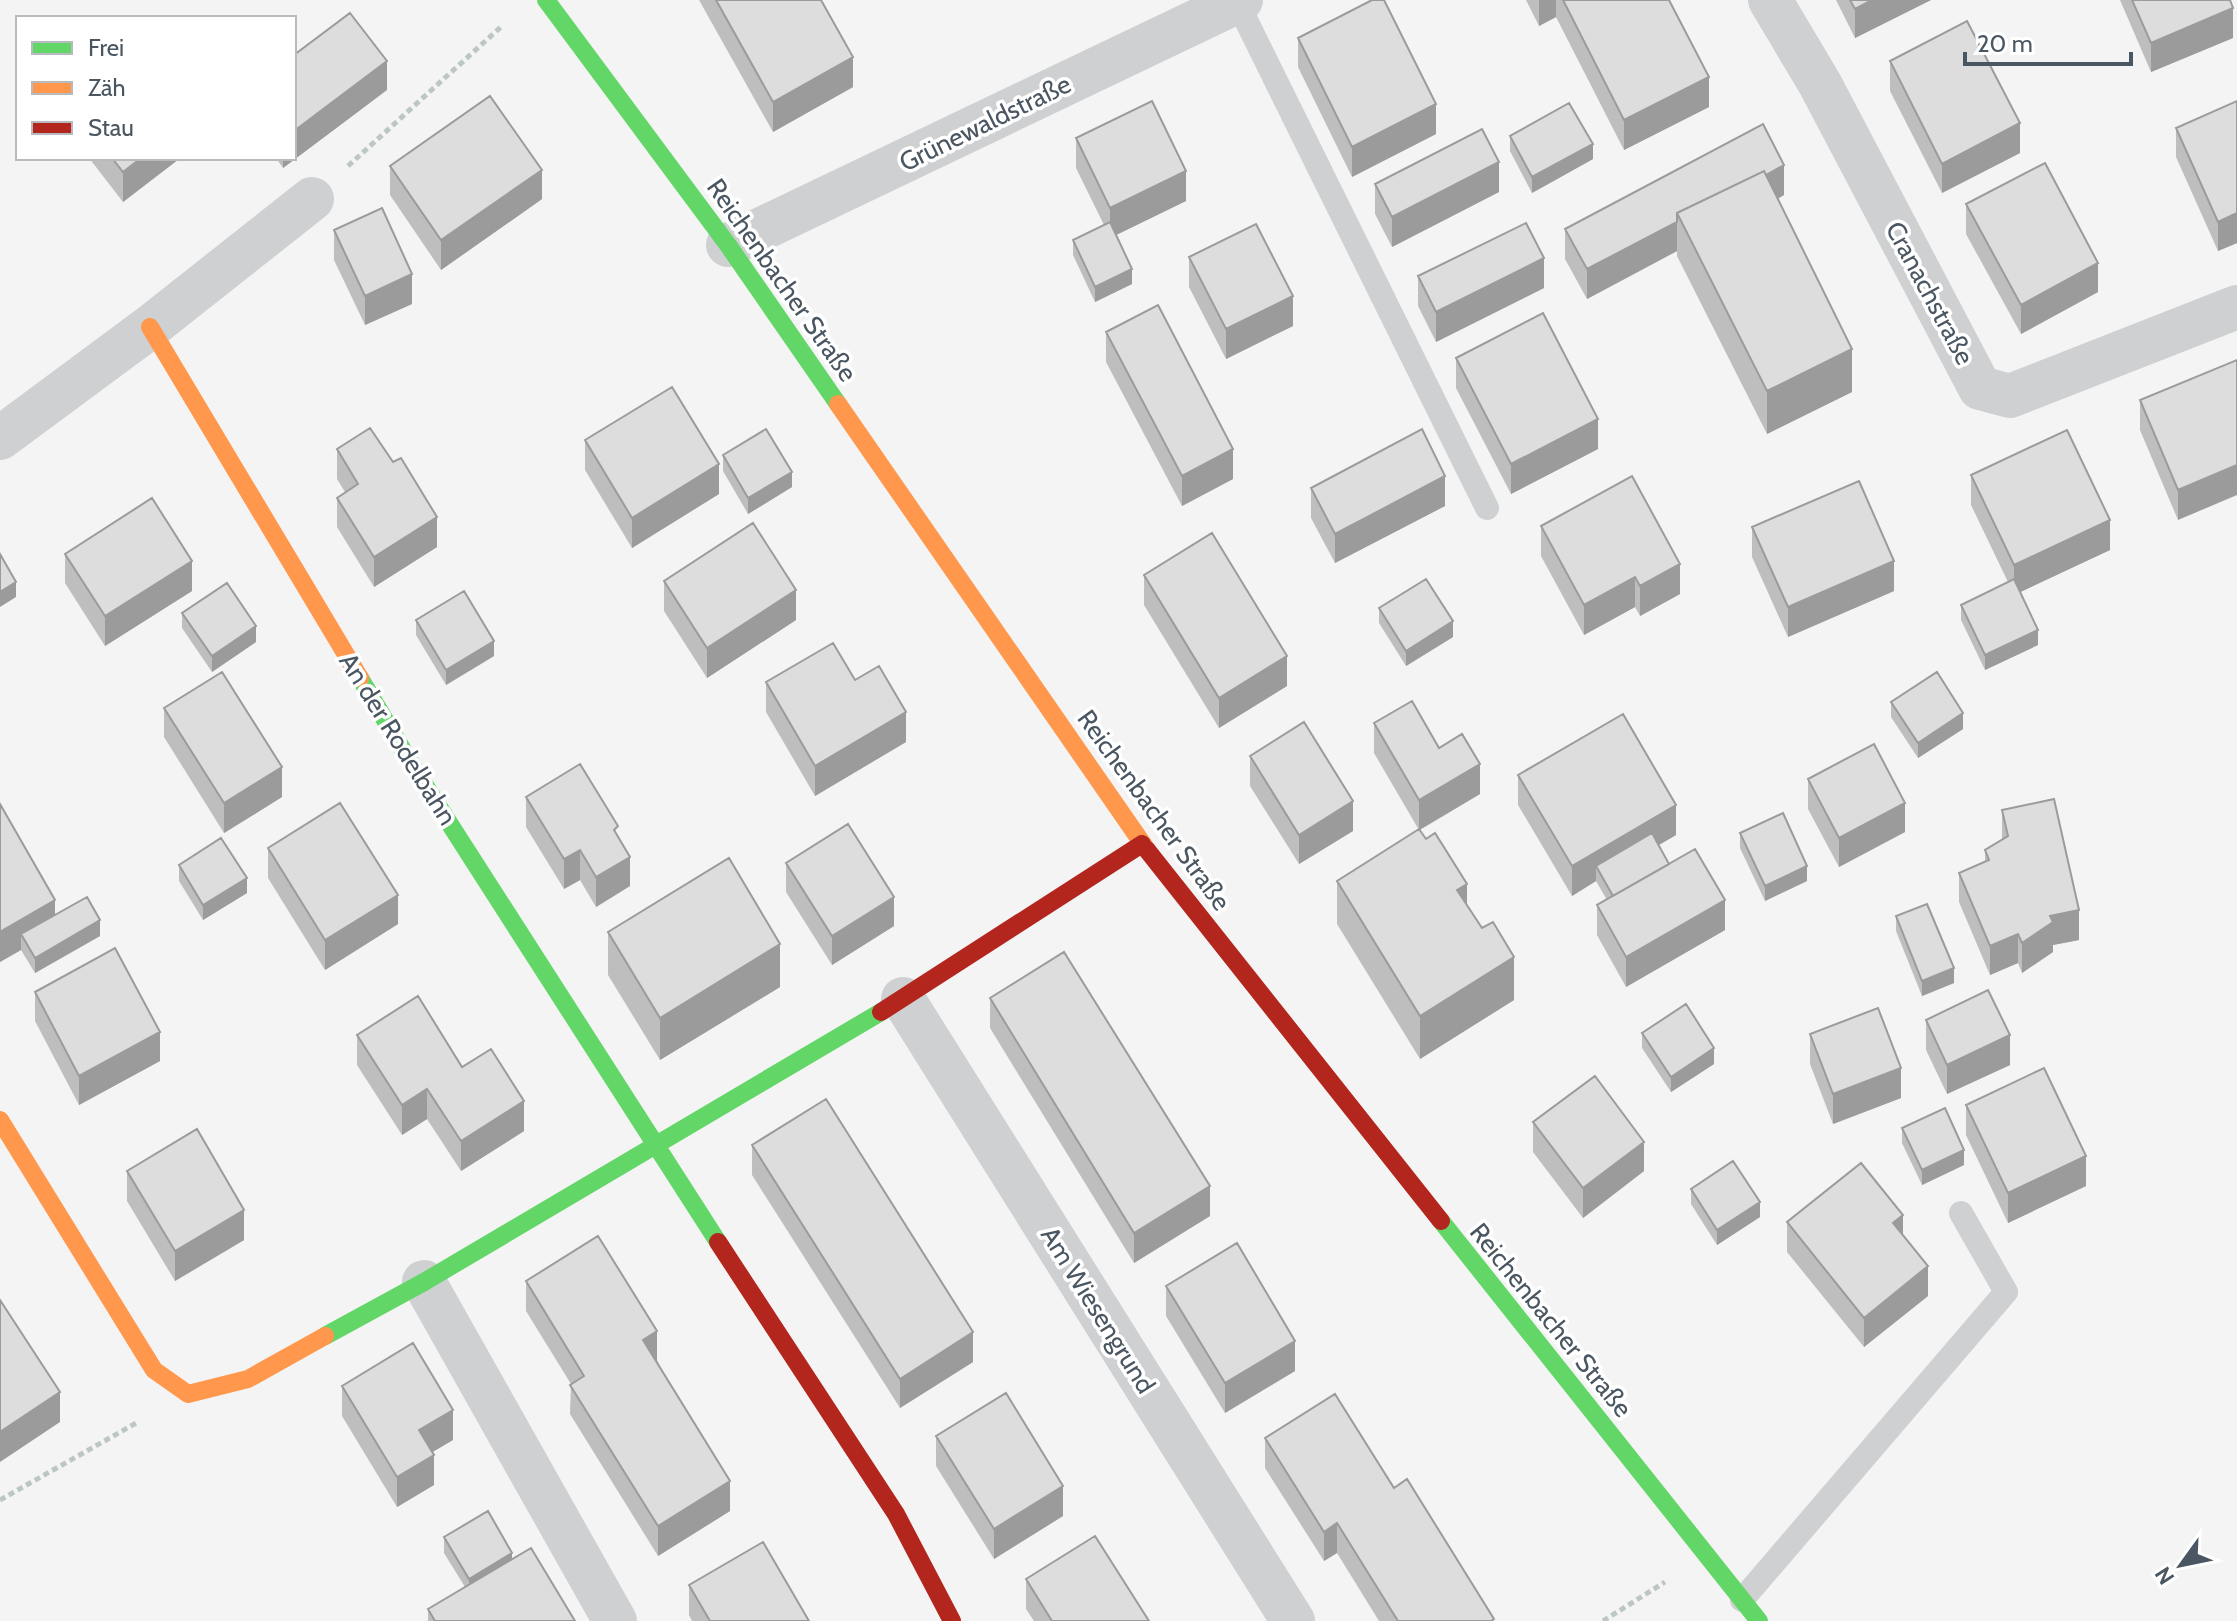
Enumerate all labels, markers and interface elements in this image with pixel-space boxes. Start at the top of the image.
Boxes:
legend [16,16,296,160]
scale bar [1965,16,2131,66]
text: 20 m [1977,29,2033,58]
text: Frei [88,33,124,62]
street label: Grünewaldstraße [894,68,1076,178]
text: Zäh [88,73,125,102]
text: Stau [88,113,134,142]
street label: Reichenbacher Straße [700,172,864,388]
street label: Cranachstraße [1879,216,1981,370]
street label: An der Rodelbahn [332,647,464,831]
street label: Reichenbacher Straße [1070,703,1238,917]
street label: Reichenbacher Straße [1463,1217,1639,1423]
street label: Am Wiesengrund [1034,1221,1162,1399]
north arrow [2141,1525,2221,1605]
text: N [2149,1562,2180,1589]

